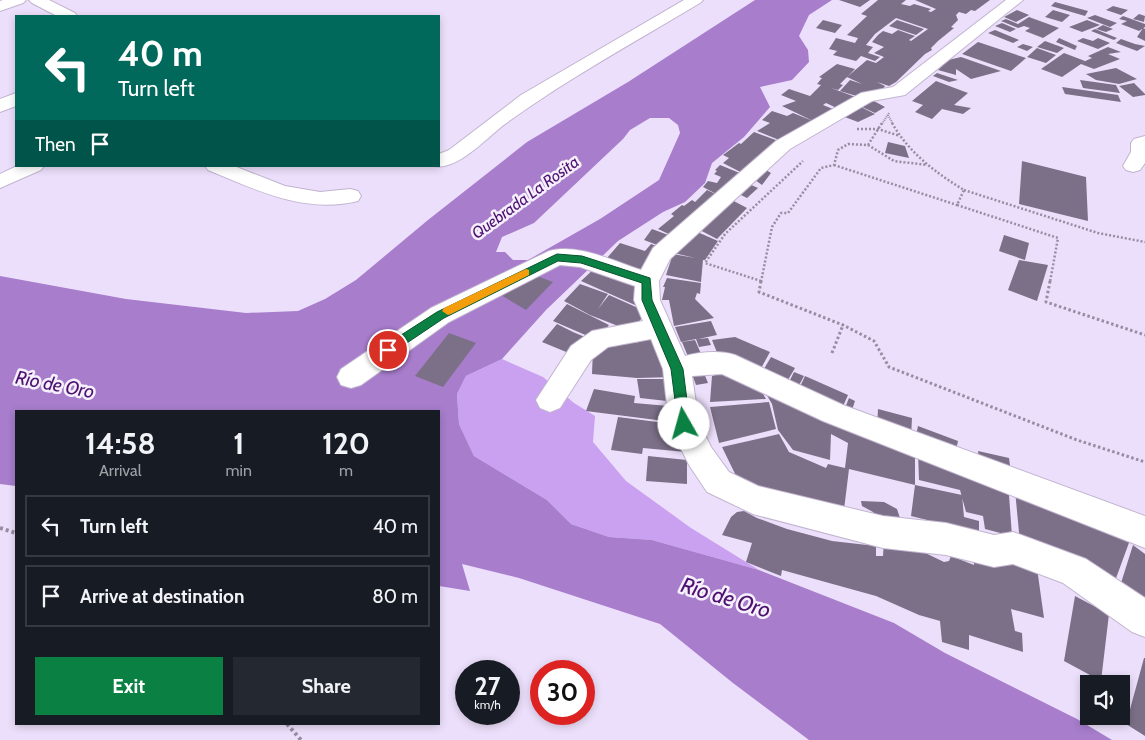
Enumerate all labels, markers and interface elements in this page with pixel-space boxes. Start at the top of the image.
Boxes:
text: 40 m [118,32,203,75]
icon: left [35,35,100,100]
text: Turn left [118,75,195,102]
icon: arrive [86,130,114,158]
text: Then [35,133,76,156]
water label: Quebrada La Rosita [468,152,583,243]
pin [367,329,409,371]
icon: arrive [374,336,402,364]
water label: Río de Oro [14,366,96,403]
position arrow [657,397,709,449]
text: 14:58 [85,425,156,462]
text: 1 [233,425,244,462]
text: 120 [322,425,370,462]
text: Arrival [99,461,142,480]
text: min [226,461,252,480]
text: m [339,461,353,480]
icon: left [37,512,65,540]
text: Turn left [80,515,148,538]
text: 40 m [373,515,418,538]
water label: Río de Oro [678,571,774,624]
icon: arrive [37,582,65,610]
text: Arrive at destination [80,585,244,608]
text: 80 m [372,585,418,608]
button: Exit [35,657,223,715]
button: Share [233,657,420,715]
speed limit sign: 30 [530,660,595,725]
text: 27 [475,671,500,701]
map controls [1080,675,1130,725]
button: sound [1080,675,1130,725]
text: km/h [474,697,501,712]

